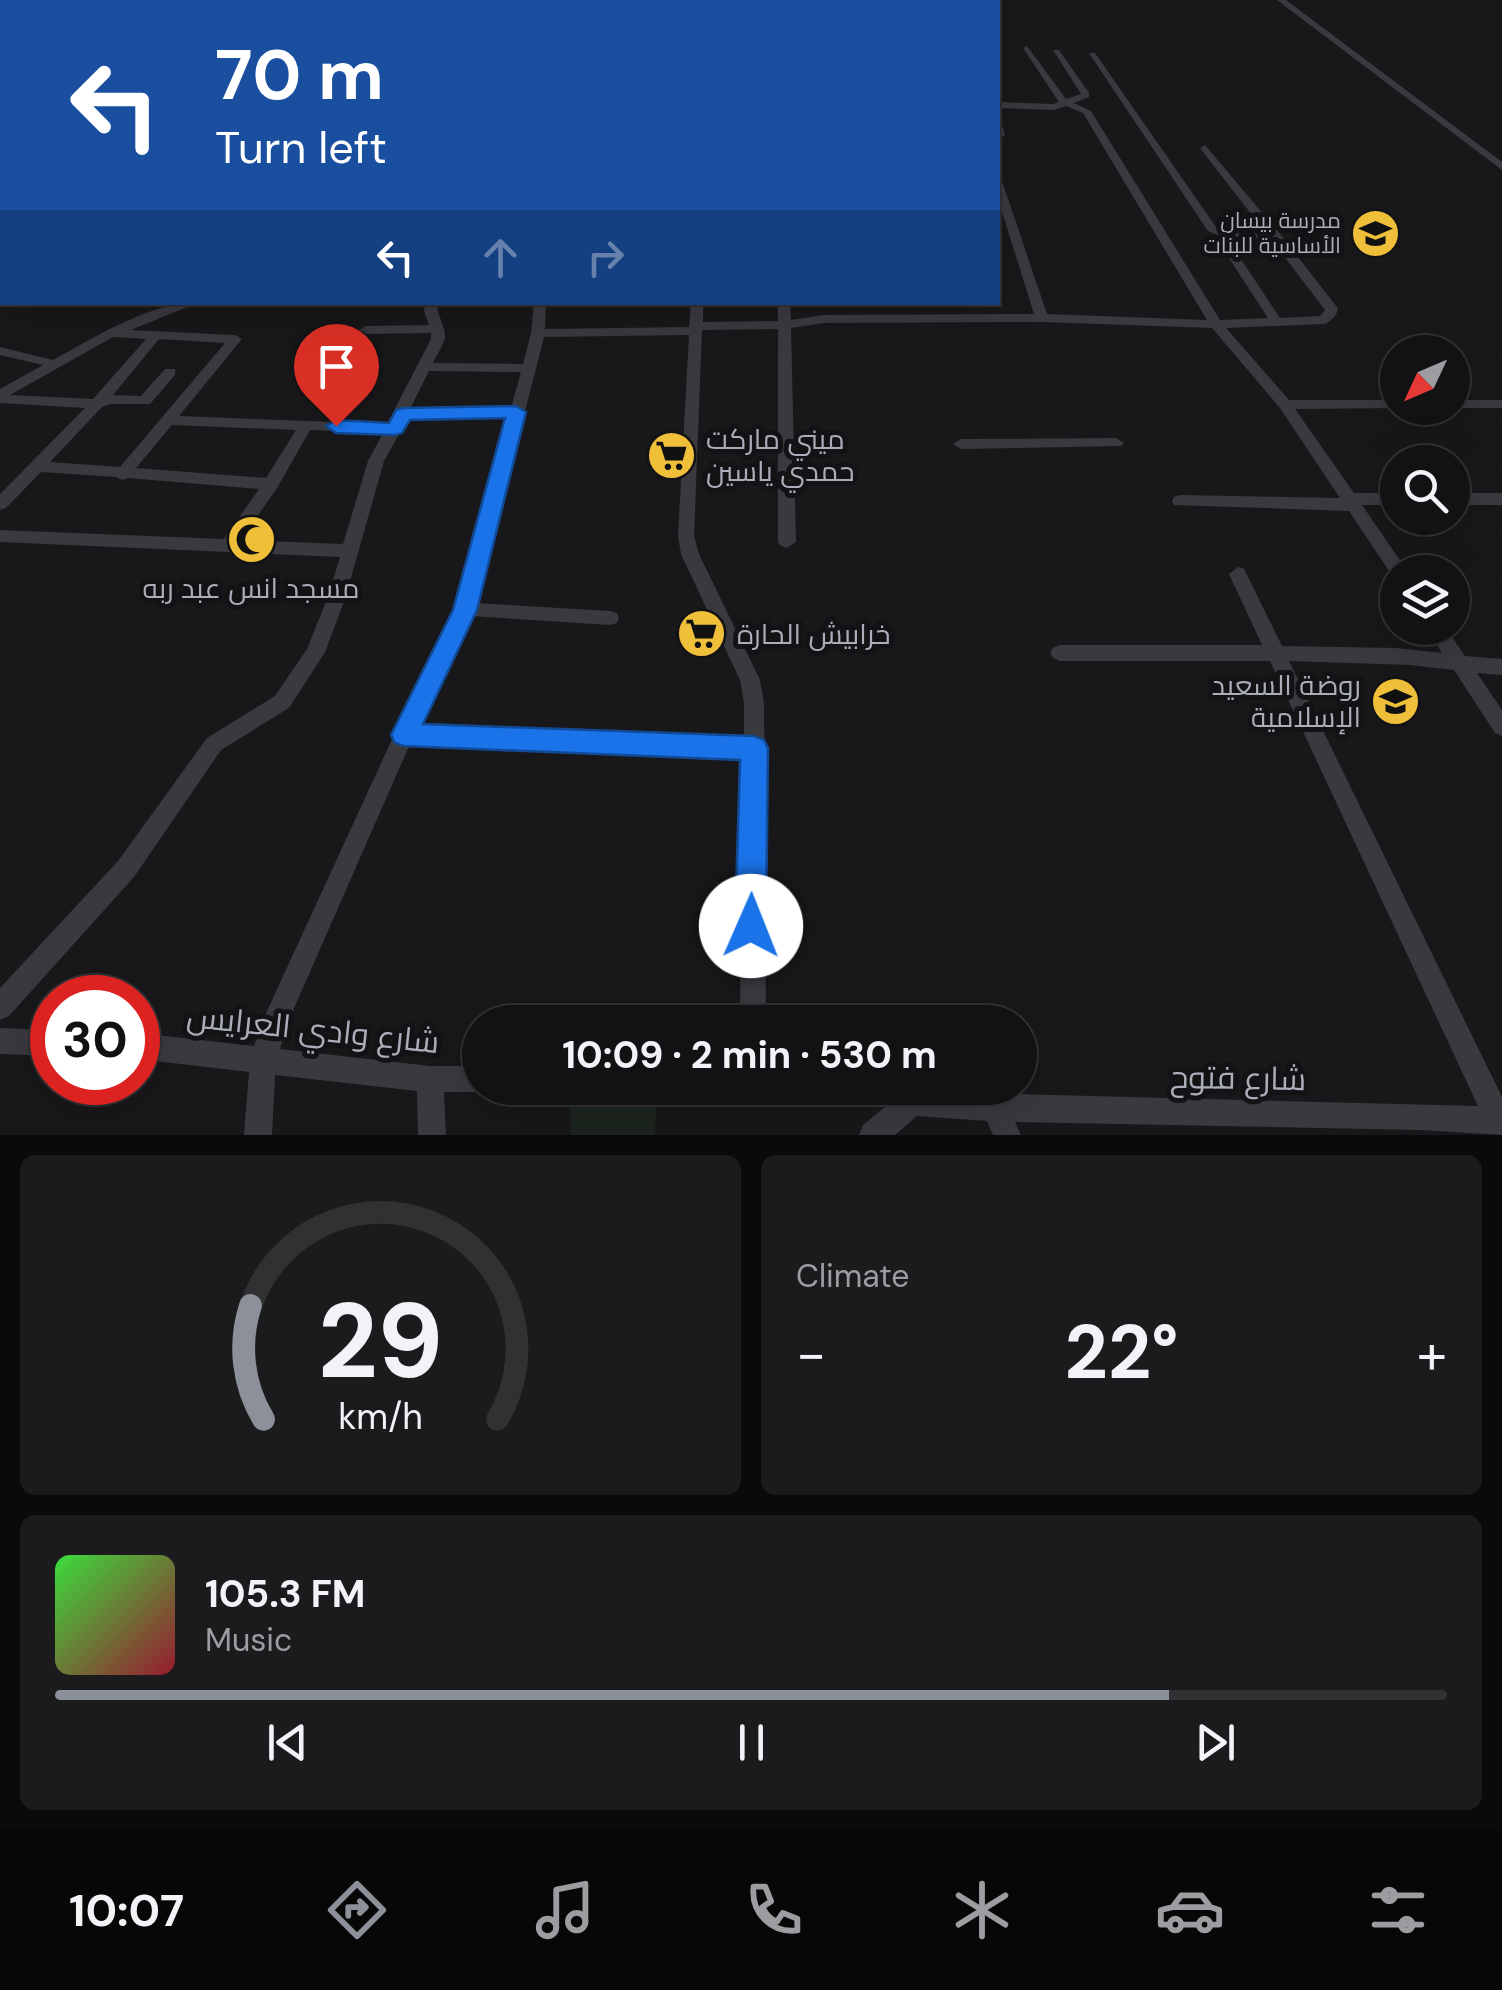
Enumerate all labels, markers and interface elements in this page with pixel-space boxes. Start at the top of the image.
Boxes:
text: 70 m [215,30,384,121]
icon: left [50,40,180,170]
text: Turn left [215,118,387,177]
place label: مدرسة بيسان الأساسية للبنات [1203,206,1341,260]
school or university icon: مدرسة بيسان الأساسية للبنات [1350,207,1402,259]
icon: left [368,230,423,285]
icon: ahead [473,230,528,285]
icon: right [578,230,633,285]
pin [294,324,379,427]
north arrow [1380,335,1470,425]
map controls [1380,335,1470,645]
icon: arrive [309,339,364,394]
place label: ميني ماركت حمدي ياسين [706,421,855,493]
supermarket icon: ميني ماركت حمدي ياسين [645,429,697,481]
button: search [1380,445,1470,535]
mosque icon: مسجد انس عبد ربه [225,514,277,566]
button: layers [1380,555,1470,645]
place label: مسجد انس عبد ربه [142,570,360,607]
supermarket icon: خرابيش الحارة [676,608,728,660]
place label: خرابيش الحارة [737,616,891,653]
place label: روضة السعيد الإسلامية [1211,667,1361,736]
school or university icon: روضة السعيد الإسلامية [1370,675,1422,727]
position arrow [699,874,803,978]
speed limit sign: 30 [30,975,160,1105]
street label: شارع وادي العرايس [184,995,441,1067]
text: 10:09 · 2 min · 530 m [562,1030,937,1080]
street label: شارع فتوح [1169,1056,1307,1101]
text: Climate [796,1255,910,1297]
text: 29 [318,1274,443,1409]
text: 22° [1065,1304,1178,1401]
text: − [796,1318,826,1390]
text: + [1417,1318,1447,1390]
text: km/h [338,1394,423,1440]
text: 105.3 FM [205,1569,365,1619]
text: Music [205,1619,292,1661]
icon: previous [260,1715,315,1770]
icon: pause [724,1715,779,1770]
icon: next [1188,1715,1243,1770]
icon: directions [322,1875,392,1945]
icon: music [530,1875,600,1945]
icon: phone [739,1875,809,1945]
icon: climate [947,1875,1017,1945]
icon: car [1155,1875,1225,1945]
icon: filters [1363,1875,1433,1945]
text: 10:07 [69,1881,184,1940]

